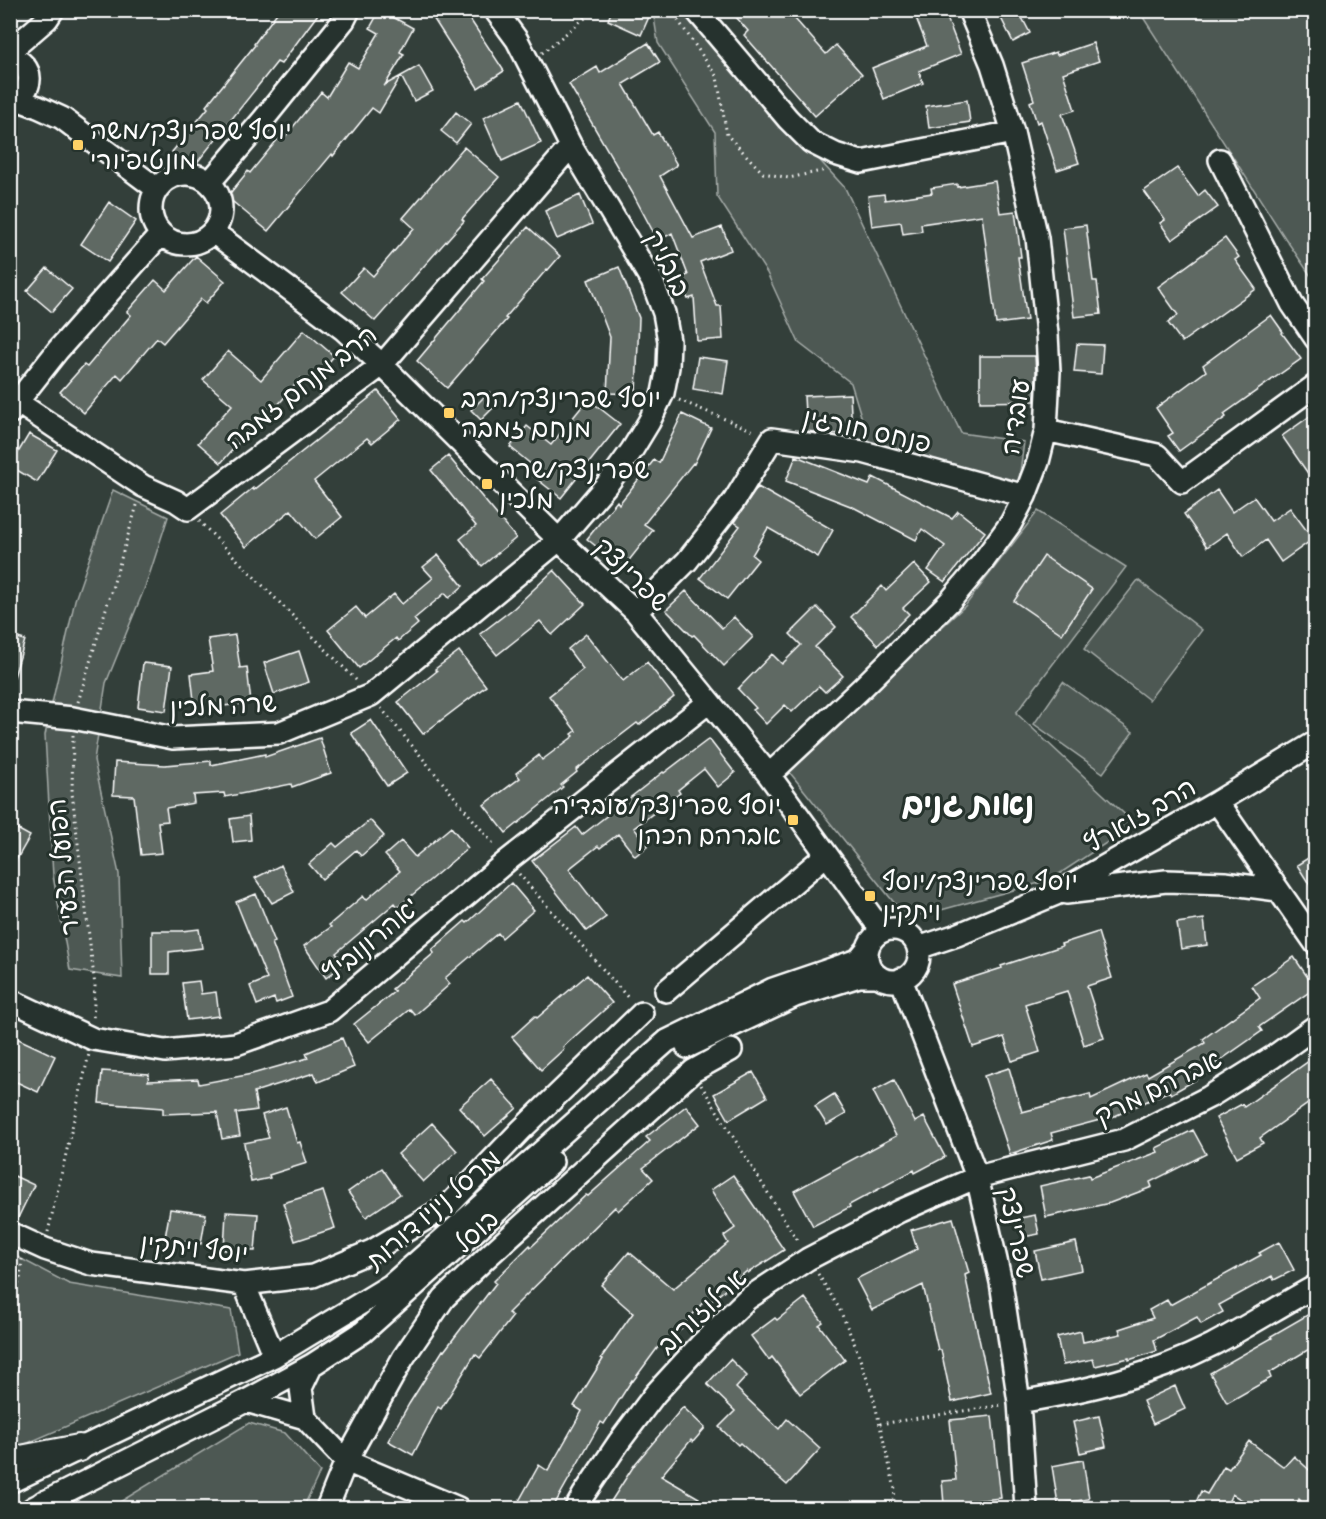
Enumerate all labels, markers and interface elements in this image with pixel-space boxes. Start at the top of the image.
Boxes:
place label: יוסף שפרינצק/משה מונטיפיורי [90,114,291,176]
marker: יוסף שפרינצק/משה מונטיפיורי [71,138,85,152]
street label: בובליק [638,224,698,302]
street label: הרב מנחם זמבה [219,318,383,456]
street label: עובדיה [994,377,1036,457]
place label: יוסף שפרינצק/הרב מנחם זמבה [461,382,661,444]
street label: פנחס חורגין [800,401,934,459]
marker: יוסף שפרינצק/הרב מנחם זמבה [442,406,456,420]
place label: שפרינצק/שרה מלכין [499,453,649,515]
marker: שפרינצק/שרה מלכין [480,477,494,491]
street label: שפרינצק [588,530,676,618]
street label: שרה מלכין [169,686,277,724]
street label: הרב זוארץ [1079,770,1201,860]
district label: נאות גנים [902,785,1034,824]
place label: יוסף שפרינצק/עובדיה אברהם הכהן [553,789,781,851]
street label: הפועל הצעיר [40,797,86,937]
marker: יוסף שפרינצק/עובדיה אברהם הכהן [786,813,800,827]
place label: יוסף שפרינצק/יוסף ויתקין [882,865,1078,927]
marker: יוסף שפרינצק/יוסף ויתקין [863,889,877,903]
street label: אהרונוביץ' [317,891,425,989]
street label: אברהם מרק [1089,1042,1227,1132]
street label: מרסל ניניו דורות [358,1142,507,1277]
street label: שפרינצק [992,1183,1042,1281]
street label: בוסל [447,1203,505,1259]
street label: יוסף ויתקין [139,1226,249,1270]
street label: ארלוזורוב [651,1261,753,1361]

